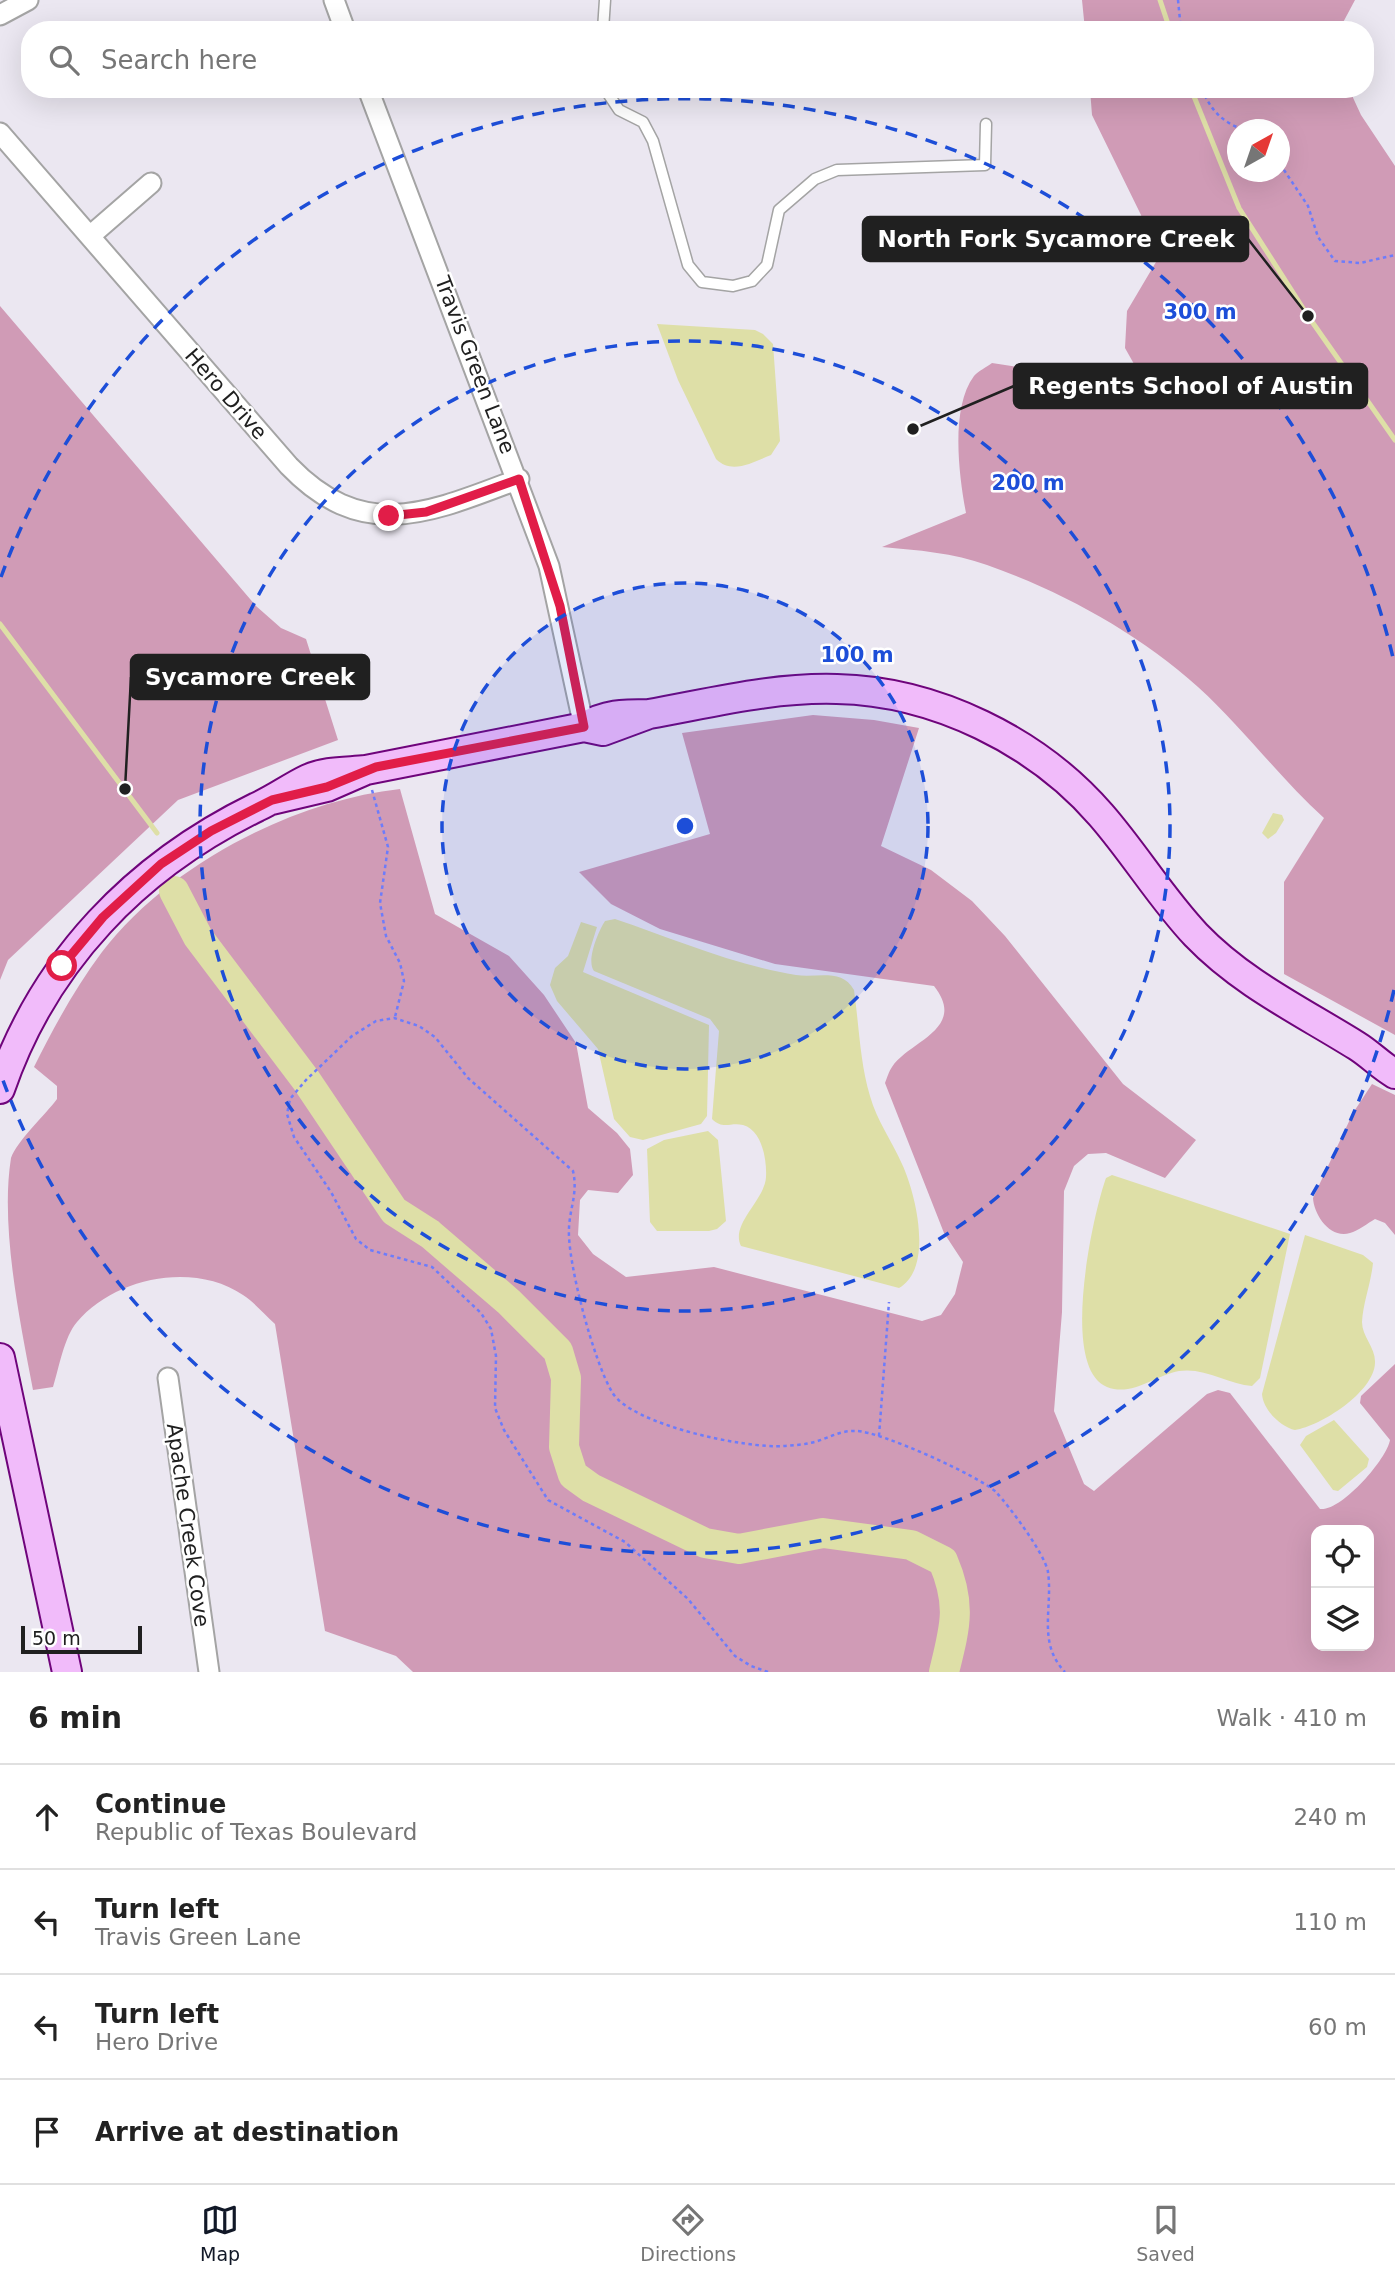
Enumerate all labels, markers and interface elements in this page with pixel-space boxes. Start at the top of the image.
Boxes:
search box [21,21,1374,98]
icon: search [45,41,83,79]
text: Search here [101,45,257,75]
north arrow [1227,119,1290,182]
callout: North Fork Sycamore Creek [863,217,1248,261]
text: North Fork Sycamore Creek [877,226,1235,252]
street label: Travis Green Lane [430,272,520,457]
text: 300 m [1163,300,1237,324]
street label: Hero Drive [180,344,272,444]
callout: Regents School of Austin [1014,364,1367,408]
text: Regents School of Austin [1028,373,1354,399]
text: 200 m [991,471,1065,495]
route end [373,500,404,531]
text: 100 m [820,643,894,667]
callout: Sycamore Creek [131,655,369,699]
text: Sycamore Creek [145,664,356,690]
centre of rings [673,814,697,838]
route start [46,950,77,981]
street label: Apache Creek Cove [162,1422,214,1628]
map controls [1311,1525,1374,1651]
button: locate [1311,1525,1374,1588]
button: layers [1311,1588,1374,1651]
scale bar [21,1623,142,1655]
text: 50 m [32,1627,81,1649]
text: 6 min [28,1700,122,1735]
text: Walk · 410 m [1216,1705,1367,1731]
text: Continue [95,1789,226,1819]
icon: ahead [28,1798,66,1836]
text: 240 m [1293,1804,1367,1830]
text: Republic of Texas Boulevard [95,1819,417,1845]
text: Turn left [95,1894,219,1924]
icon: left [28,1903,66,1941]
text: 110 m [1293,1909,1367,1935]
text: Travis Green Lane [95,1924,301,1950]
text: Turn left [95,1999,219,2029]
icon: left [28,2008,66,2046]
text: 60 m [1308,2014,1367,2040]
text: Hero Drive [95,2029,218,2055]
icon: arrive [28,2113,66,2151]
text: Arrive at destination [95,2117,399,2147]
tab: Map [200,2201,240,2265]
tab: Directions [640,2201,736,2265]
tab: Saved [1136,2201,1195,2265]

